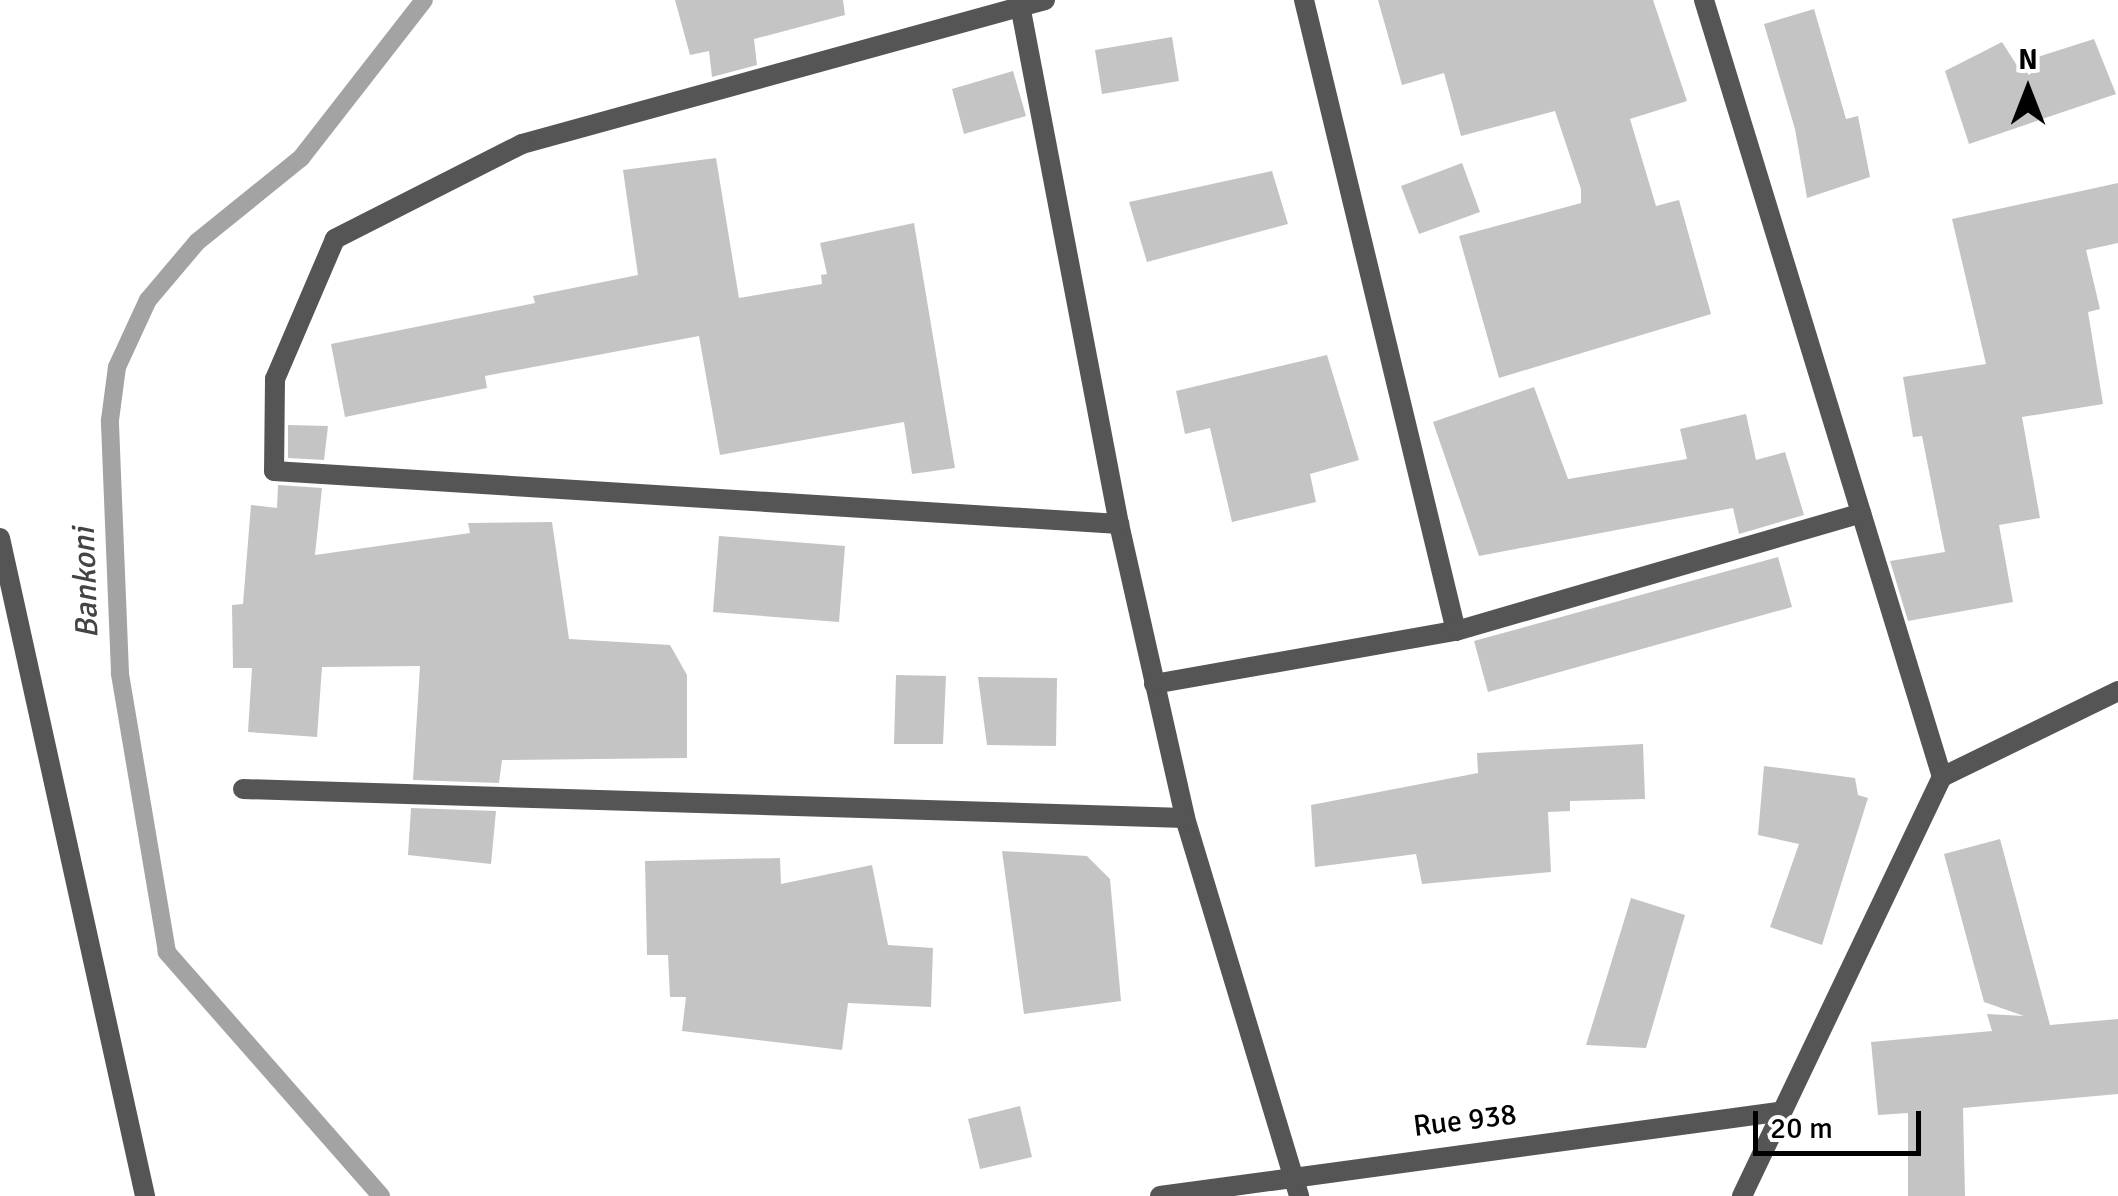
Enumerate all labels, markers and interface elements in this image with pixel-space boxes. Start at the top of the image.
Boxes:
north arrow [1978,40,2078,140]
text: N [2018,43,2038,77]
water label: Bankoni [65,527,107,639]
scale bar [1758,1091,1926,1153]
street label: Rue 938 [1411,1097,1519,1145]
text: 20 m [1770,1110,1833,1147]

